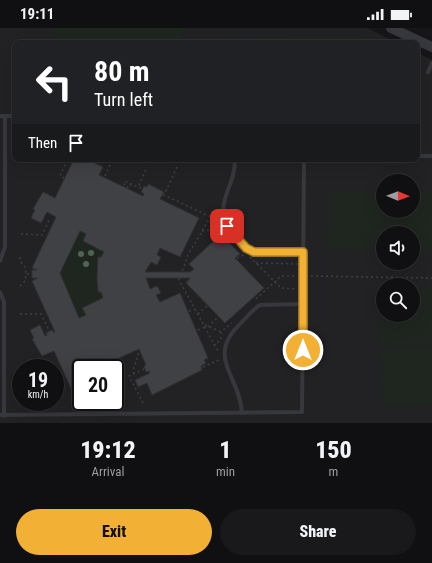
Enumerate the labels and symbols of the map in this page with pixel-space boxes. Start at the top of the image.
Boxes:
north arrow [376,174,420,218]
pin [210,209,244,243]
position arrow [282,329,324,371]
speed limit sign: 20 [72,359,124,411]

